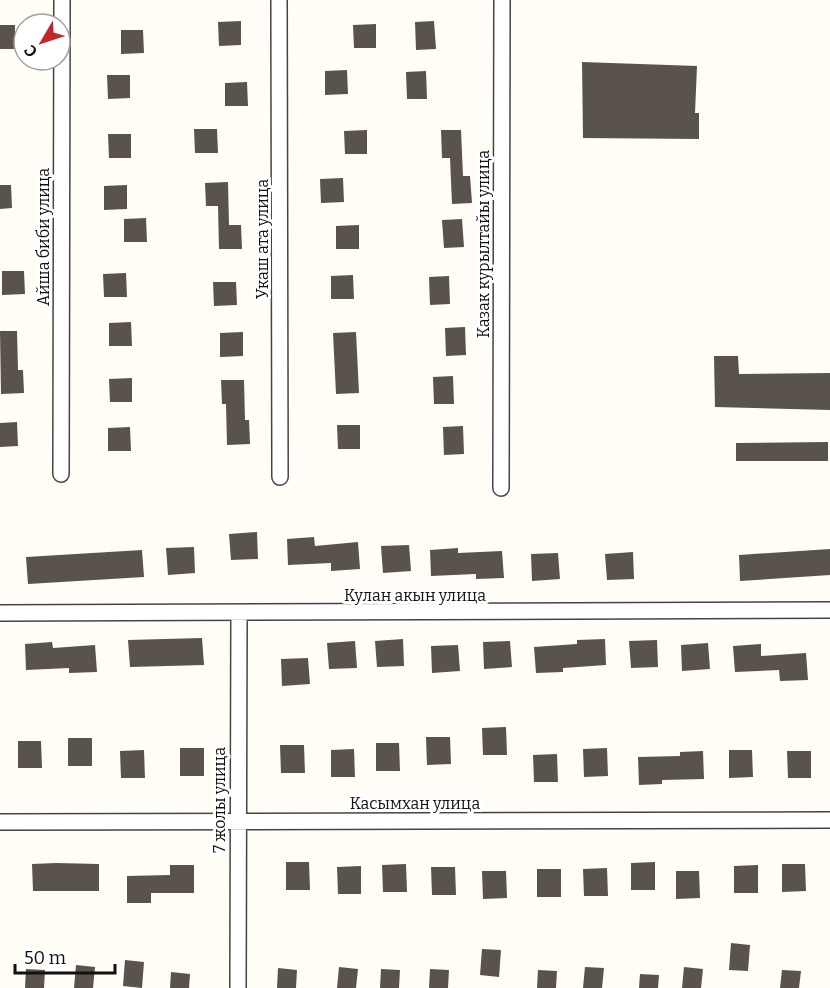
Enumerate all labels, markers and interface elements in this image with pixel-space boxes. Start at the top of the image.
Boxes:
north arrow [12,12,72,72]
text: С [20,41,41,61]
street label: Казак курылтайы улица [474,150,493,338]
street label: Айша биби улица [34,168,53,306]
street label: Укаш ата улица [253,179,272,299]
street label: Кулан акын улица [344,586,486,605]
street label: 7 жолы улица [210,747,229,853]
street label: Касымхан улица [350,794,480,813]
scale bar [15,937,116,975]
text: 50 m [24,947,66,969]

